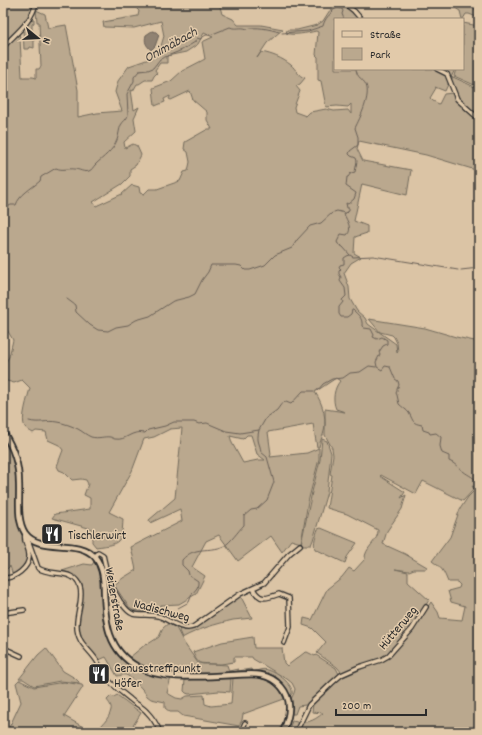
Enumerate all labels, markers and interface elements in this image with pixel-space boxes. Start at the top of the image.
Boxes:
north arrow [18,18,58,58]
legend [334,18,464,70]
water label: Onimäbach [141,23,202,69]
text: Straße [370,27,401,44]
text: N [37,35,54,46]
text: Park [370,47,391,64]
restaurant icon: Tischlerwirt [39,521,65,547]
place label: Tischlerwirt [68,527,126,546]
street label: Weizerstraße [99,566,129,633]
street label: Nadischweg [131,595,192,628]
street label: Hütterweg [375,602,423,655]
place label: Genusstreffpunkt Höfer [114,660,201,694]
restaurant icon: Genusstreffpunkt Höfer [86,661,112,687]
scale bar [336,691,426,717]
text: 200 m [342,698,371,715]

